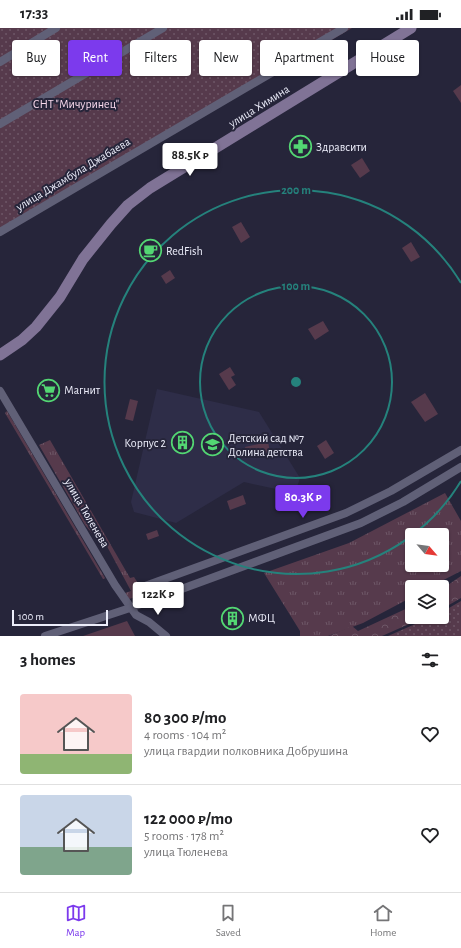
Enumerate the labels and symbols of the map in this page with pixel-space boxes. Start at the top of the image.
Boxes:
street label: улица Химина [226,82,292,131]
park label: СНТ "Мичуринец" [33,98,119,111]
pharmacy icon: Здравсити [288,134,314,160]
street label: улица Джамбула Джабаева [13,135,133,214]
place label: Здравсити [316,141,367,153]
pin: 88.5K ₽ [153,143,227,177]
text: 200 m [281,184,311,196]
cafe icon: RedFish [137,238,163,264]
place label: RedFish [166,245,203,257]
text: 100 m [282,280,310,292]
centre of rings [289,375,303,389]
supermarket icon: Магнит [35,377,61,403]
place label: Магнит [64,384,101,396]
building icon: Корпус 2 [169,430,195,456]
school or university icon: Детский сад №7 Долина детства [199,432,225,458]
place label: Детский сад №7 Долина детства [228,432,304,458]
place label: Корпус 2 [124,437,167,450]
street label: улица Тюленева [61,476,112,550]
pin: 80.3K ₽ [266,485,340,519]
north arrow [405,528,449,572]
pin: 122K ₽ [125,582,191,616]
building icon: МФЦ [220,605,246,631]
scale bar [12,608,108,627]
place label: МФЦ [248,612,275,624]

